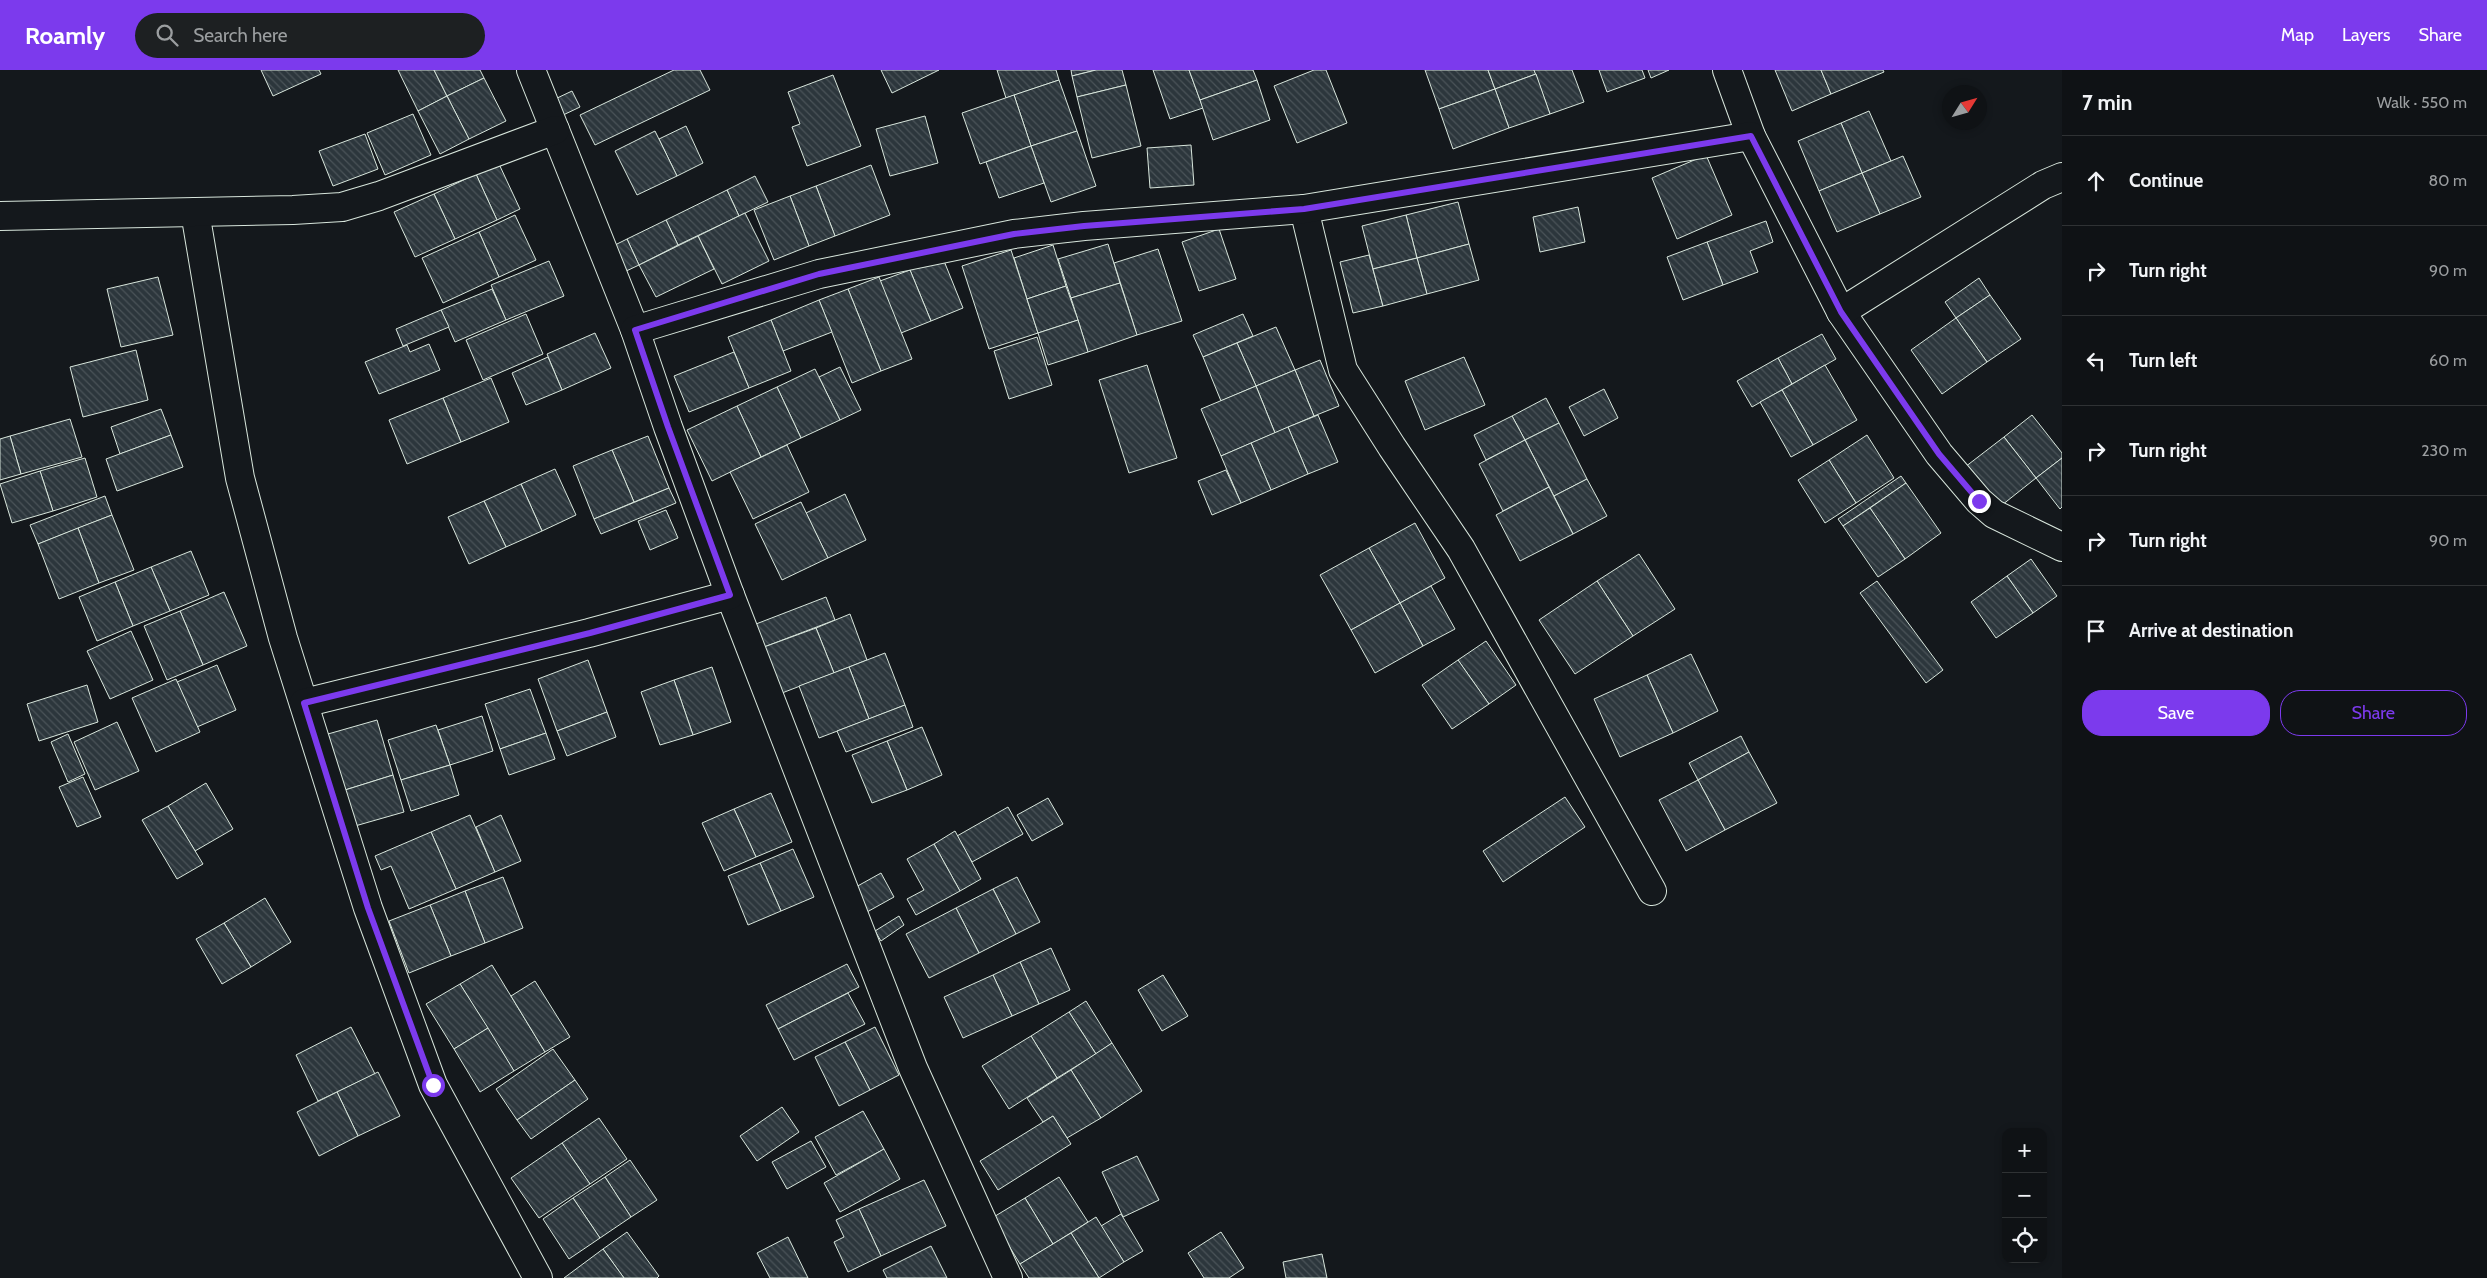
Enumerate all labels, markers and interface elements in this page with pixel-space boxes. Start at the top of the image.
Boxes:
search box [135,13,485,58]
text: Roamly [25,21,105,50]
icon: search [153,21,181,49]
text: Search here [193,24,288,47]
text: Map [2281,24,2314,46]
text: Layers [2342,24,2391,46]
text: Share [2419,24,2462,46]
north arrow [1942,85,1987,130]
text: 7 min [2082,90,2132,115]
text: Walk · 550 m [2377,93,2467,112]
icon: ahead [2082,167,2110,195]
text: Continue [2129,169,2203,192]
text: 80 m [2429,171,2467,190]
icon: right [2082,257,2110,285]
text: Turn right [2129,259,2207,282]
text: 90 m [2429,261,2467,280]
icon: left [2082,347,2110,375]
text: Turn left [2129,349,2197,372]
text: 60 m [2429,351,2467,370]
icon: right [2082,437,2110,465]
text: Turn right [2129,439,2207,462]
text: 230 m [2421,441,2467,460]
route end [1968,490,1991,513]
icon: right [2082,527,2110,555]
text: Turn right [2129,529,2207,552]
text: 90 m [2429,531,2467,550]
icon: arrive [2082,617,2110,645]
text: Arrive at destination [2129,619,2293,642]
button: Save [2082,690,2270,736]
button: Share [2280,690,2467,736]
route start [422,1074,445,1097]
map controls [2002,1128,2047,1263]
button: + [2002,1128,2047,1173]
button: − [2002,1173,2047,1218]
button: locate [2002,1218,2047,1263]

